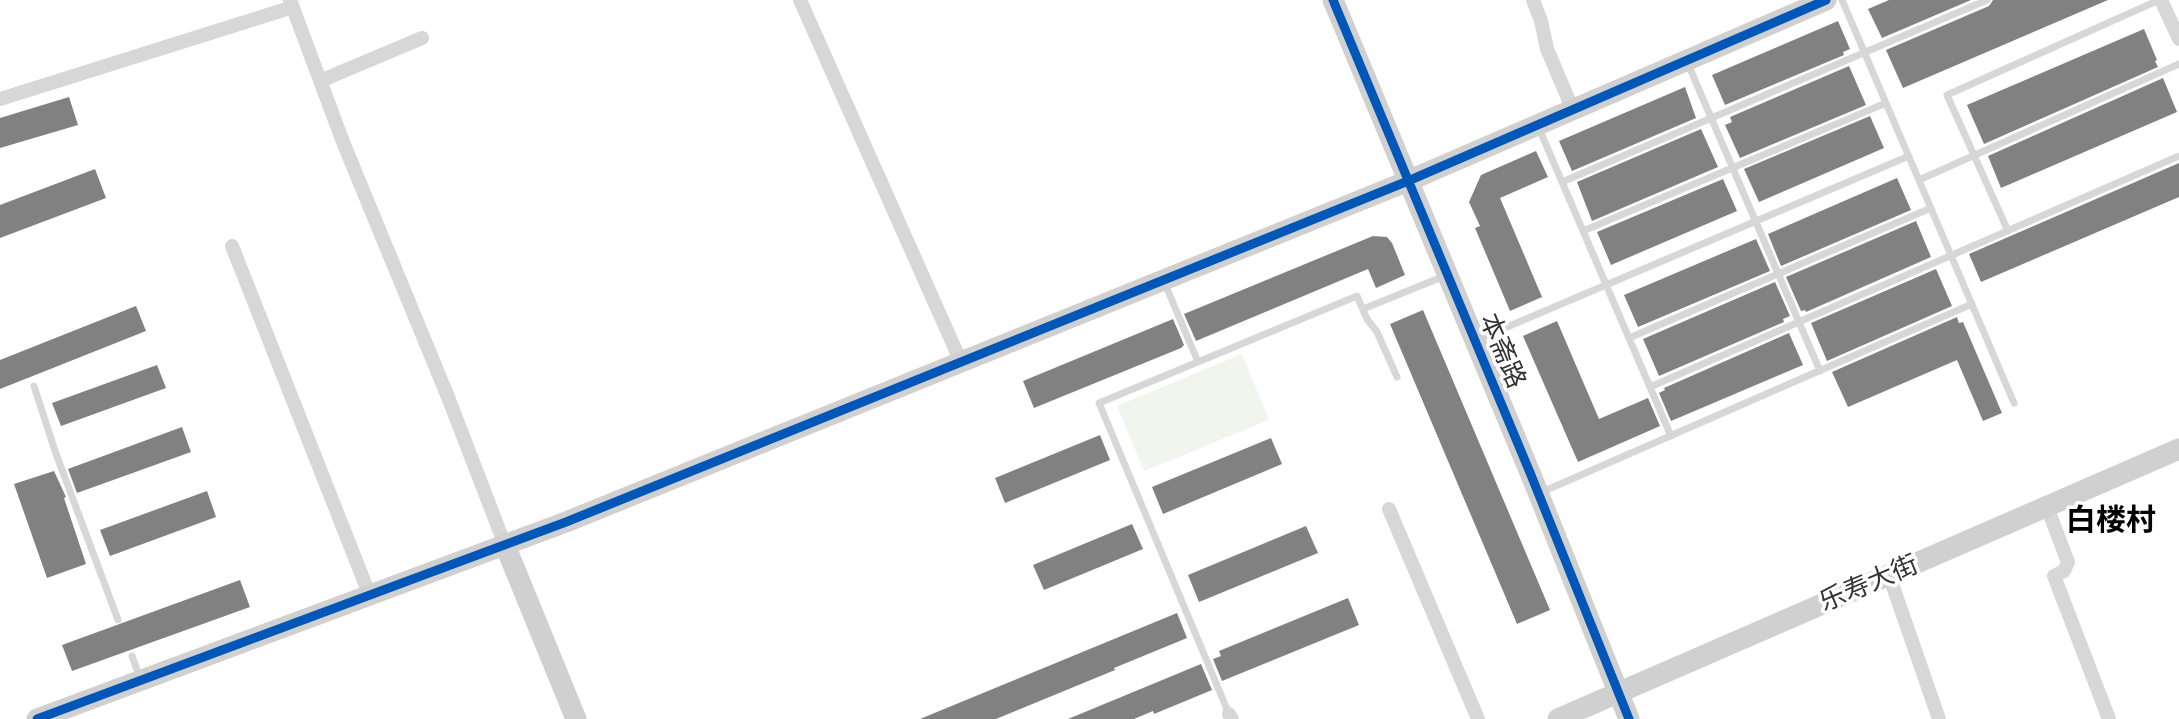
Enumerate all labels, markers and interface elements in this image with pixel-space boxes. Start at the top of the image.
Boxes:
street label: 本斋路 [1472,309,1532,393]
district label: 白楼村 [2066,503,2156,539]
street label: 乐寿大街 [1815,549,1923,619]

